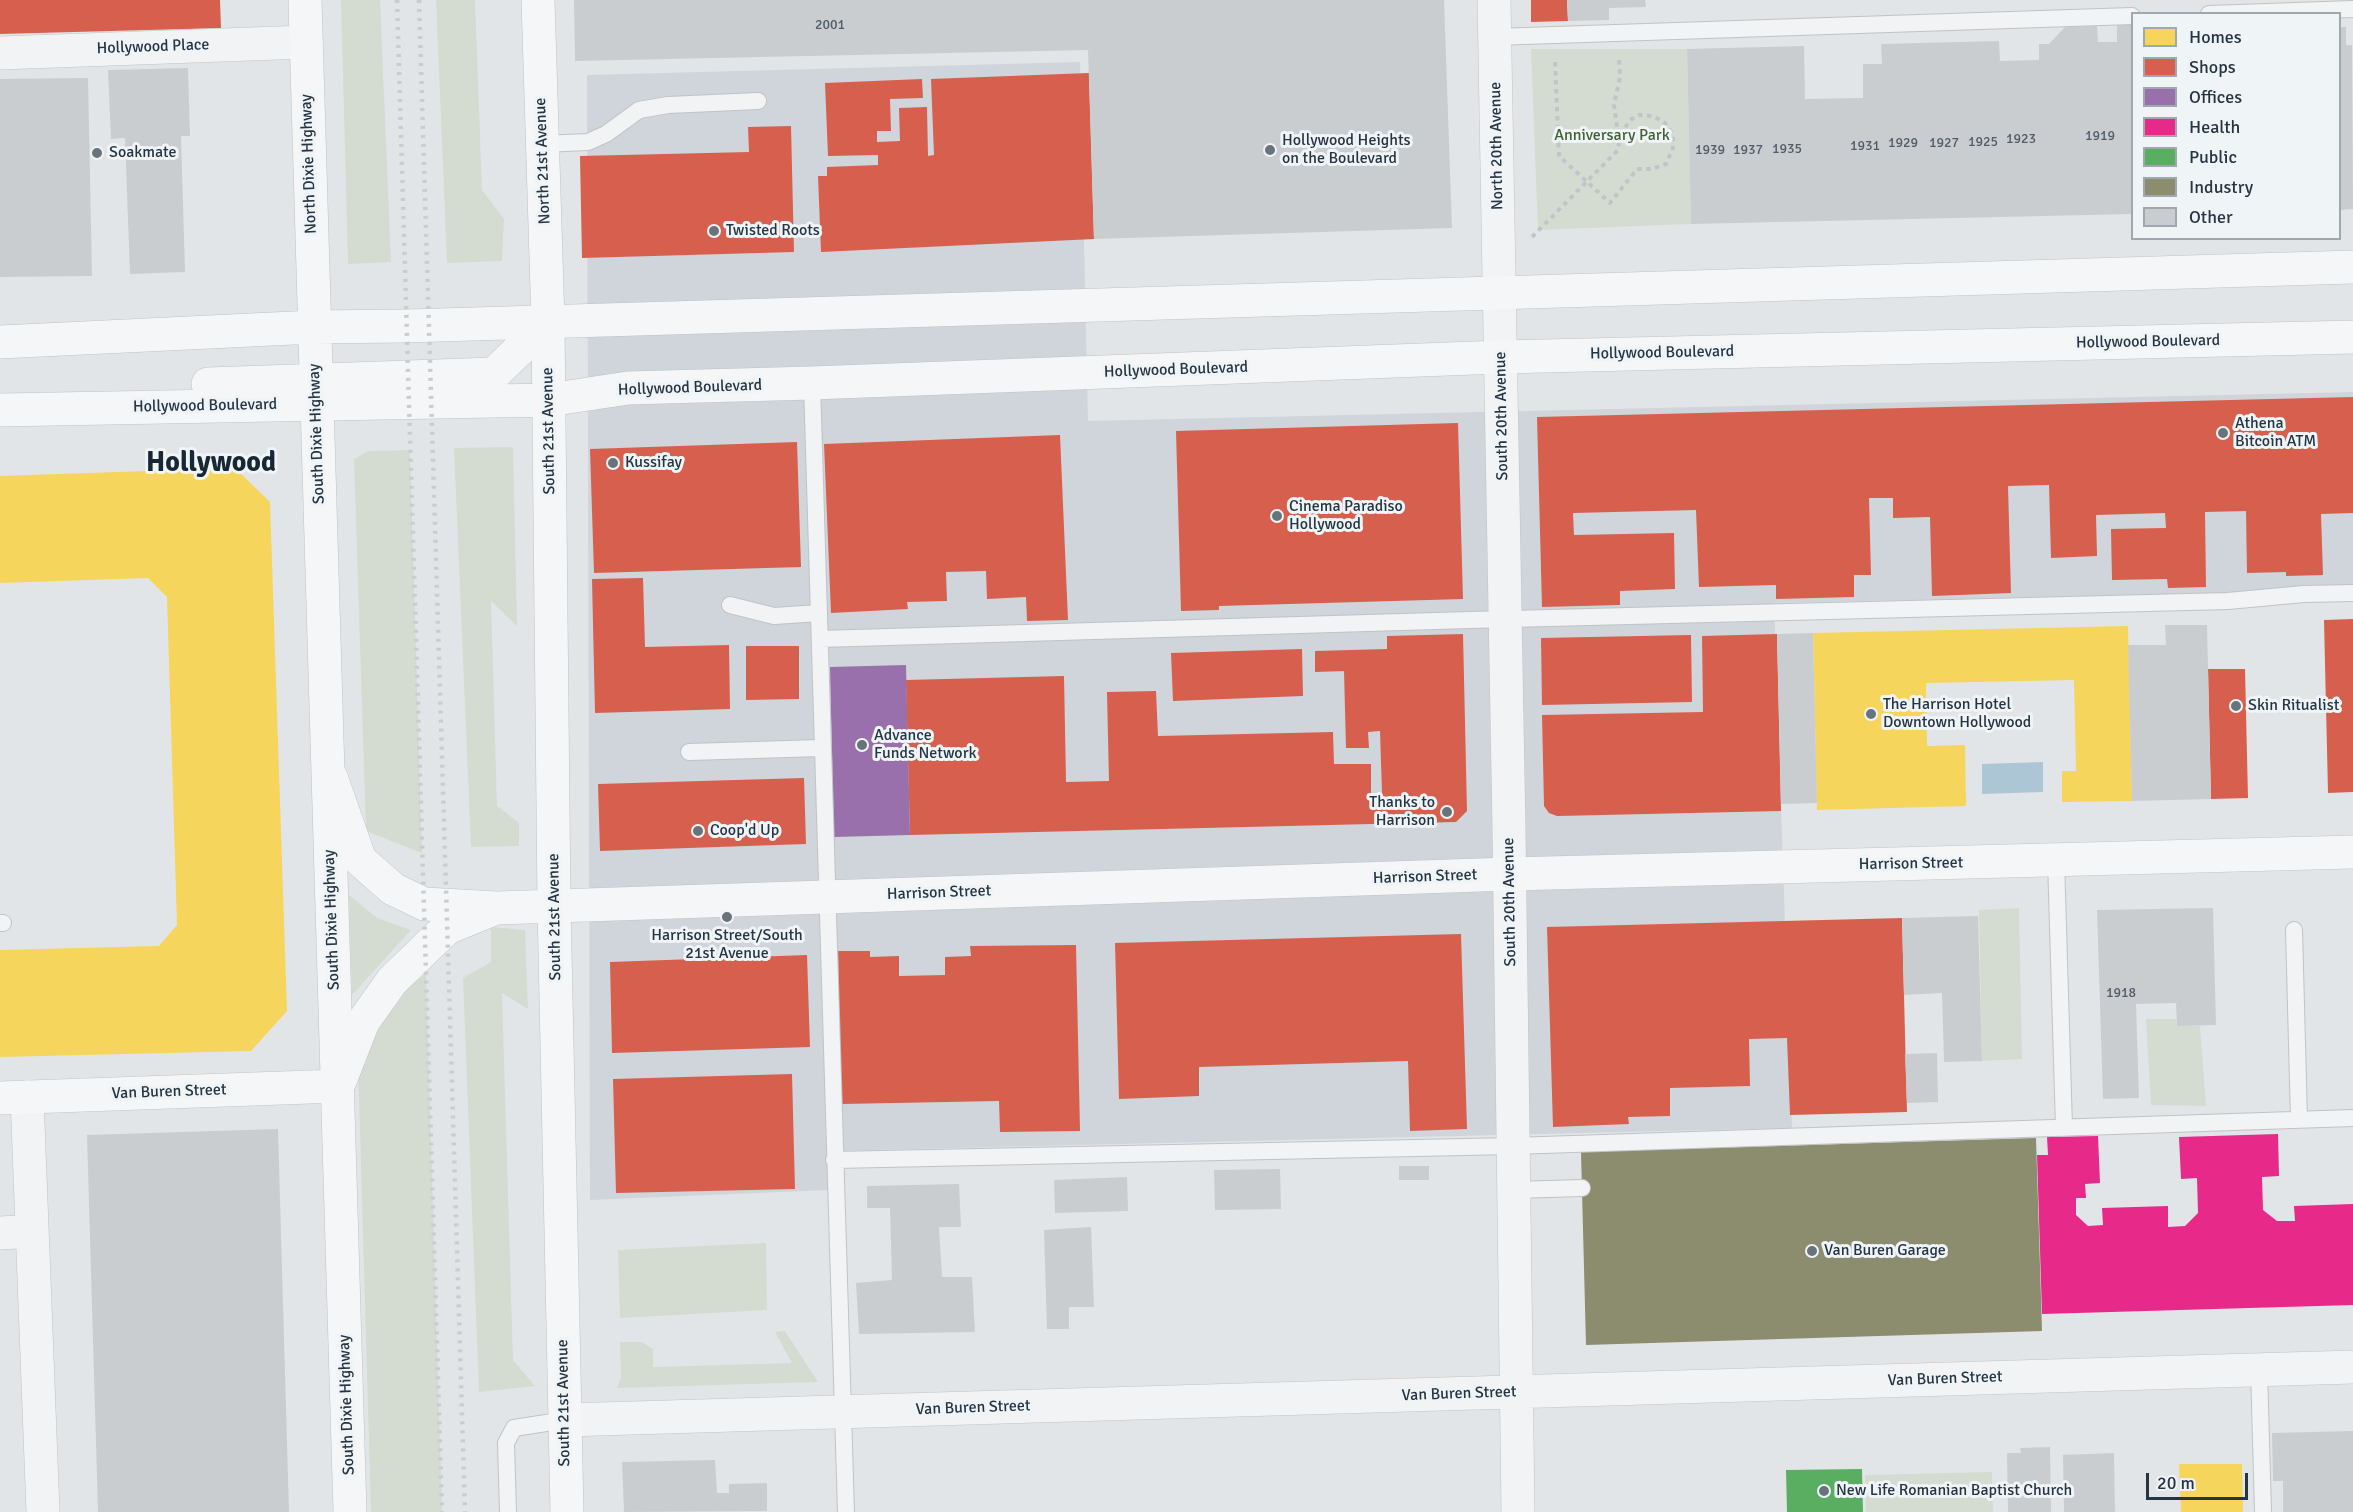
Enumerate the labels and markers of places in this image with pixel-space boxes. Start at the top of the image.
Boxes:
place label: Hollywood Heights on the Boulevard [1282,131,1411,169]
place label: Soakmate [109,143,176,163]
marker: Hollywood Heights on the Boulevard [1263,143,1277,157]
marker: Soakmate [90,146,104,160]
place label: Twisted Roots [726,221,820,241]
marker: Twisted Roots [707,224,721,238]
place label: Athena Bitcoin ATM [2235,414,2316,452]
marker: Athena Bitcoin ATM [2216,426,2230,440]
place label: Kussifay [625,453,682,473]
marker: Kussifay [606,456,620,470]
place label: Cinema Paradiso Hollywood [1289,497,1403,535]
marker: Cinema Paradiso Hollywood [1270,509,1284,523]
place label: The Harrison Hotel Downtown Hollywood [1883,695,2031,733]
place label: Skin Ritualist [2248,696,2339,716]
marker: Skin Ritualist [2229,699,2243,713]
marker: The Harrison Hotel Downtown Hollywood [1864,707,1878,721]
place label: Advance Funds Network [874,726,977,764]
marker: Advance Funds Network [855,738,869,752]
place label: Thanks to Harrison [1369,793,1435,831]
marker: Thanks to Harrison [1440,805,1454,819]
place label: Coop'd Up [710,821,779,841]
marker: Coop'd Up [691,824,705,838]
marker: Harrison Street/South 21st Avenue [720,910,734,924]
place label: Harrison Street/South 21st Avenue [651,926,803,964]
place label: Van Buren Garage [1824,1241,1946,1261]
marker: Van Buren Garage [1805,1244,1819,1258]
place label: New Life Romanian Baptist Church [1836,1481,2072,1501]
marker: New Life Romanian Baptist Church [1817,1484,1831,1498]

